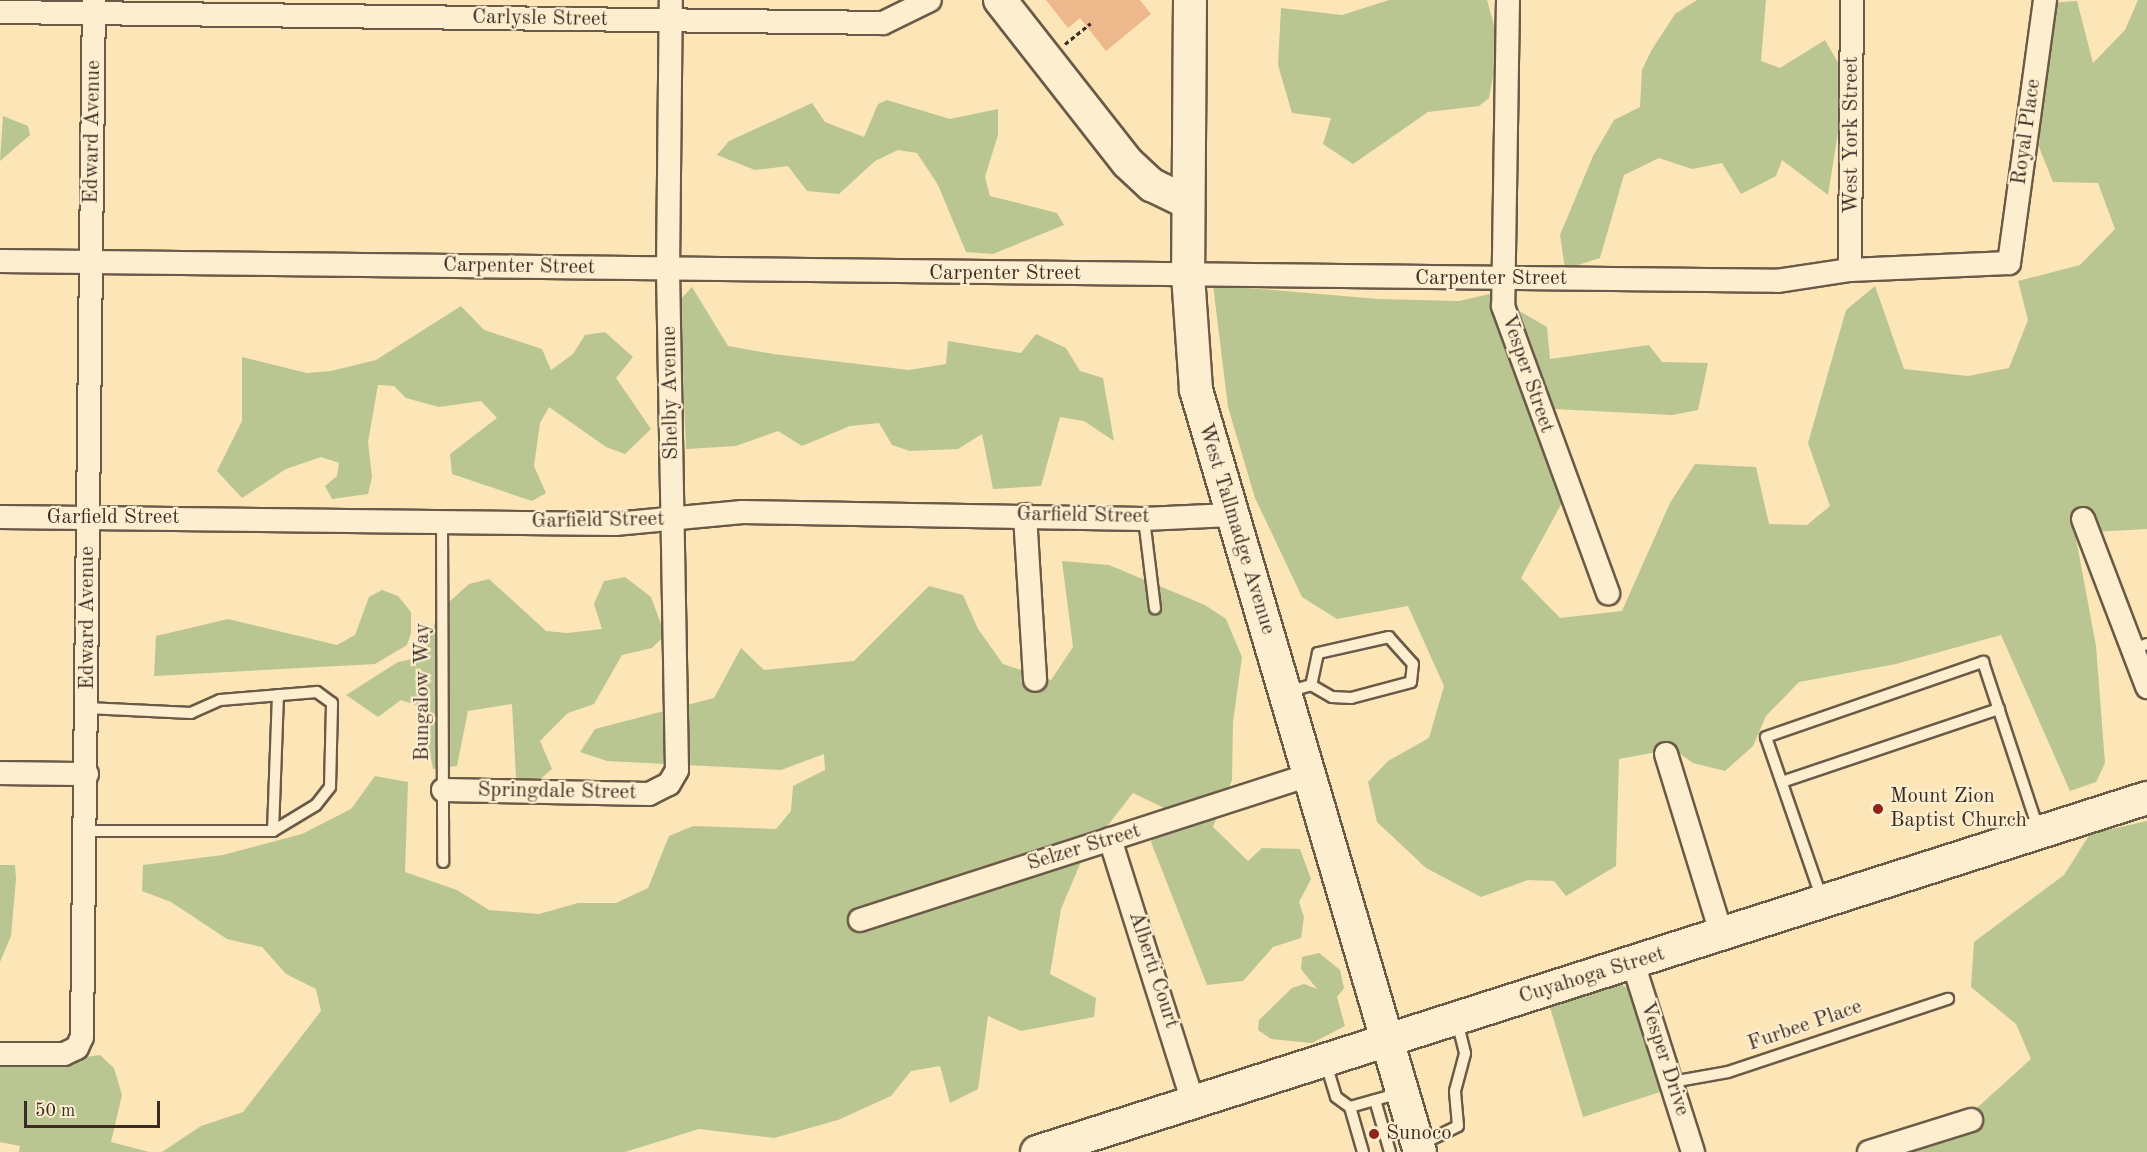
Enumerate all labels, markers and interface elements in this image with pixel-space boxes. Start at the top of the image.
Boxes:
street label: Carlysle Street [472,5,608,33]
street label: West York Street [1839,56,1865,214]
street label: Edward Avenue [79,60,107,204]
street label: Royal Place [2007,77,2047,187]
street label: Carpenter Street [443,253,595,281]
street label: Carpenter Street [929,261,1081,287]
street label: Carpenter Street [1415,266,1567,292]
street label: Vesper Street [1495,311,1559,437]
street label: Shelby Avenue [657,326,685,460]
street label: West Tallmadge Avenue [1192,420,1280,638]
street label: Garfield Street [1016,502,1150,530]
street label: Garfield Street [46,505,180,531]
street label: Garfield Street [531,507,665,535]
street label: Edward Avenue [75,546,101,690]
street label: Bungalow Way [410,623,436,761]
street label: Springdale Street [477,778,637,806]
place label: Mount Zion Baptist Church [1890,784,2027,834]
marker: Mount Zion Baptist Church [1871,802,1885,816]
street label: Selzer Street [1024,819,1144,877]
street label: Alberti Court [1122,908,1184,1032]
street label: Cuyahoga Street [1516,942,1668,1010]
street label: Furbee Place [1745,995,1865,1057]
street label: Vesper Drive [1634,999,1694,1119]
scale bar [27,1089,164,1127]
text: 50 m [35,1102,75,1120]
place label: Sunoco [1386,1121,1452,1147]
marker: Sunoco [1367,1127,1381,1141]

